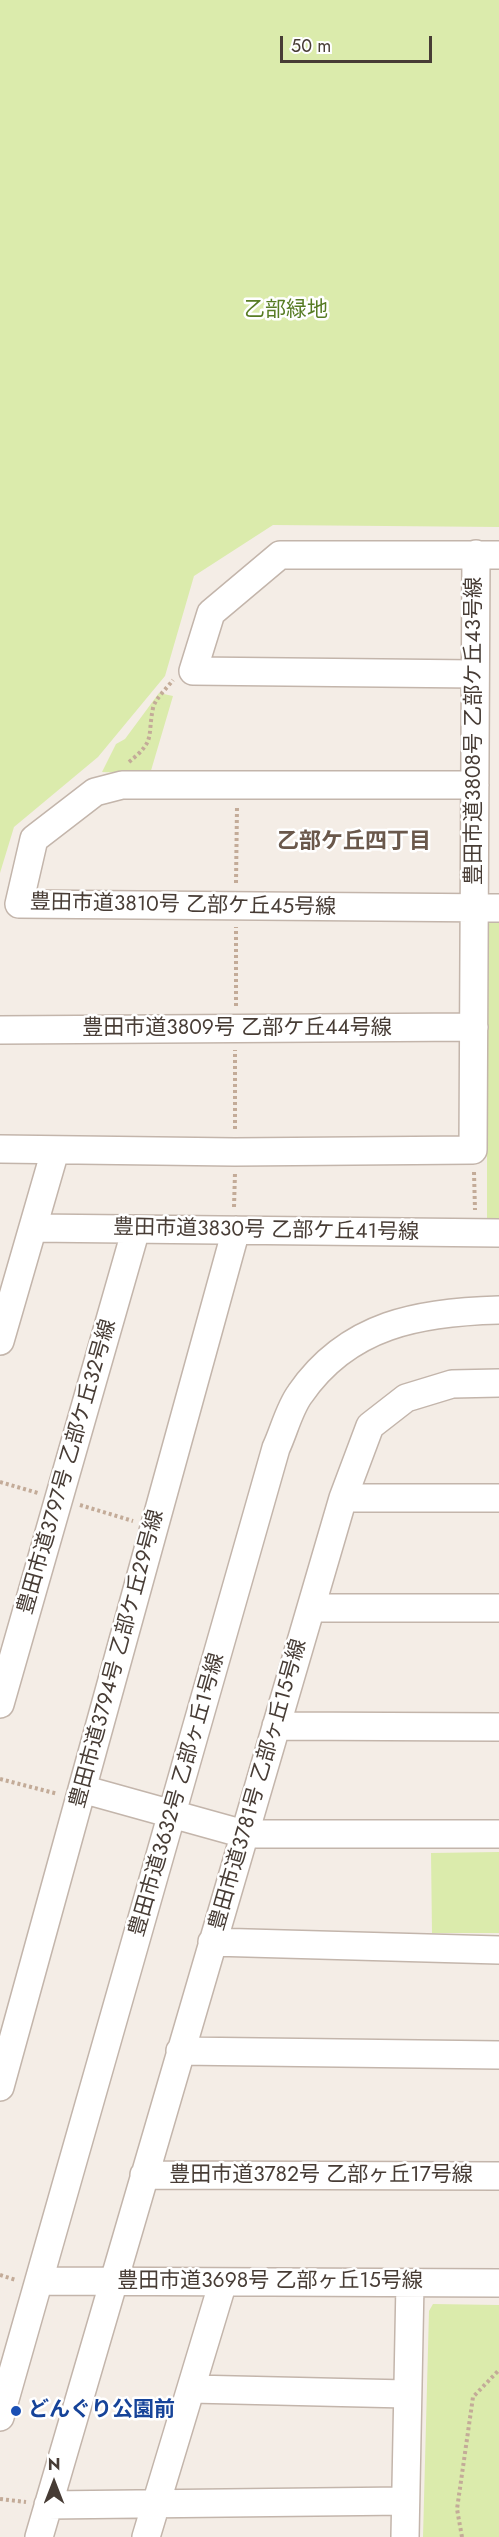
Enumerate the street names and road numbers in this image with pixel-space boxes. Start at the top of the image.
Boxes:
street label: 豊田市道3808号 乙部ケ丘43号線 [462,577,488,885]
street label: 豊田市道3810号 乙部ケ丘45号線 [30,891,336,921]
street label: 豊田市道3809号 乙部ケ丘44号線 [82,1016,392,1042]
street label: 豊田市道3830号 乙部ケ丘41号線 [113,1216,419,1246]
street label: 豊田市道3797号 乙部ケ丘32号線 [14,1317,122,1617]
street label: 豊田市道3794号 乙部ケ丘29号線 [66,1507,170,1811]
street label: 豊田市道3781号 乙部ヶ丘15号線 [205,1637,313,1933]
street label: 豊田市道3632号 乙部ヶ丘1号線 [125,1650,231,1940]
street label: 豊田市道3782号 乙部ヶ丘17号線 [169,2163,473,2189]
street label: 豊田市道3698号 乙部ヶ丘15号線 [117,2269,423,2295]

